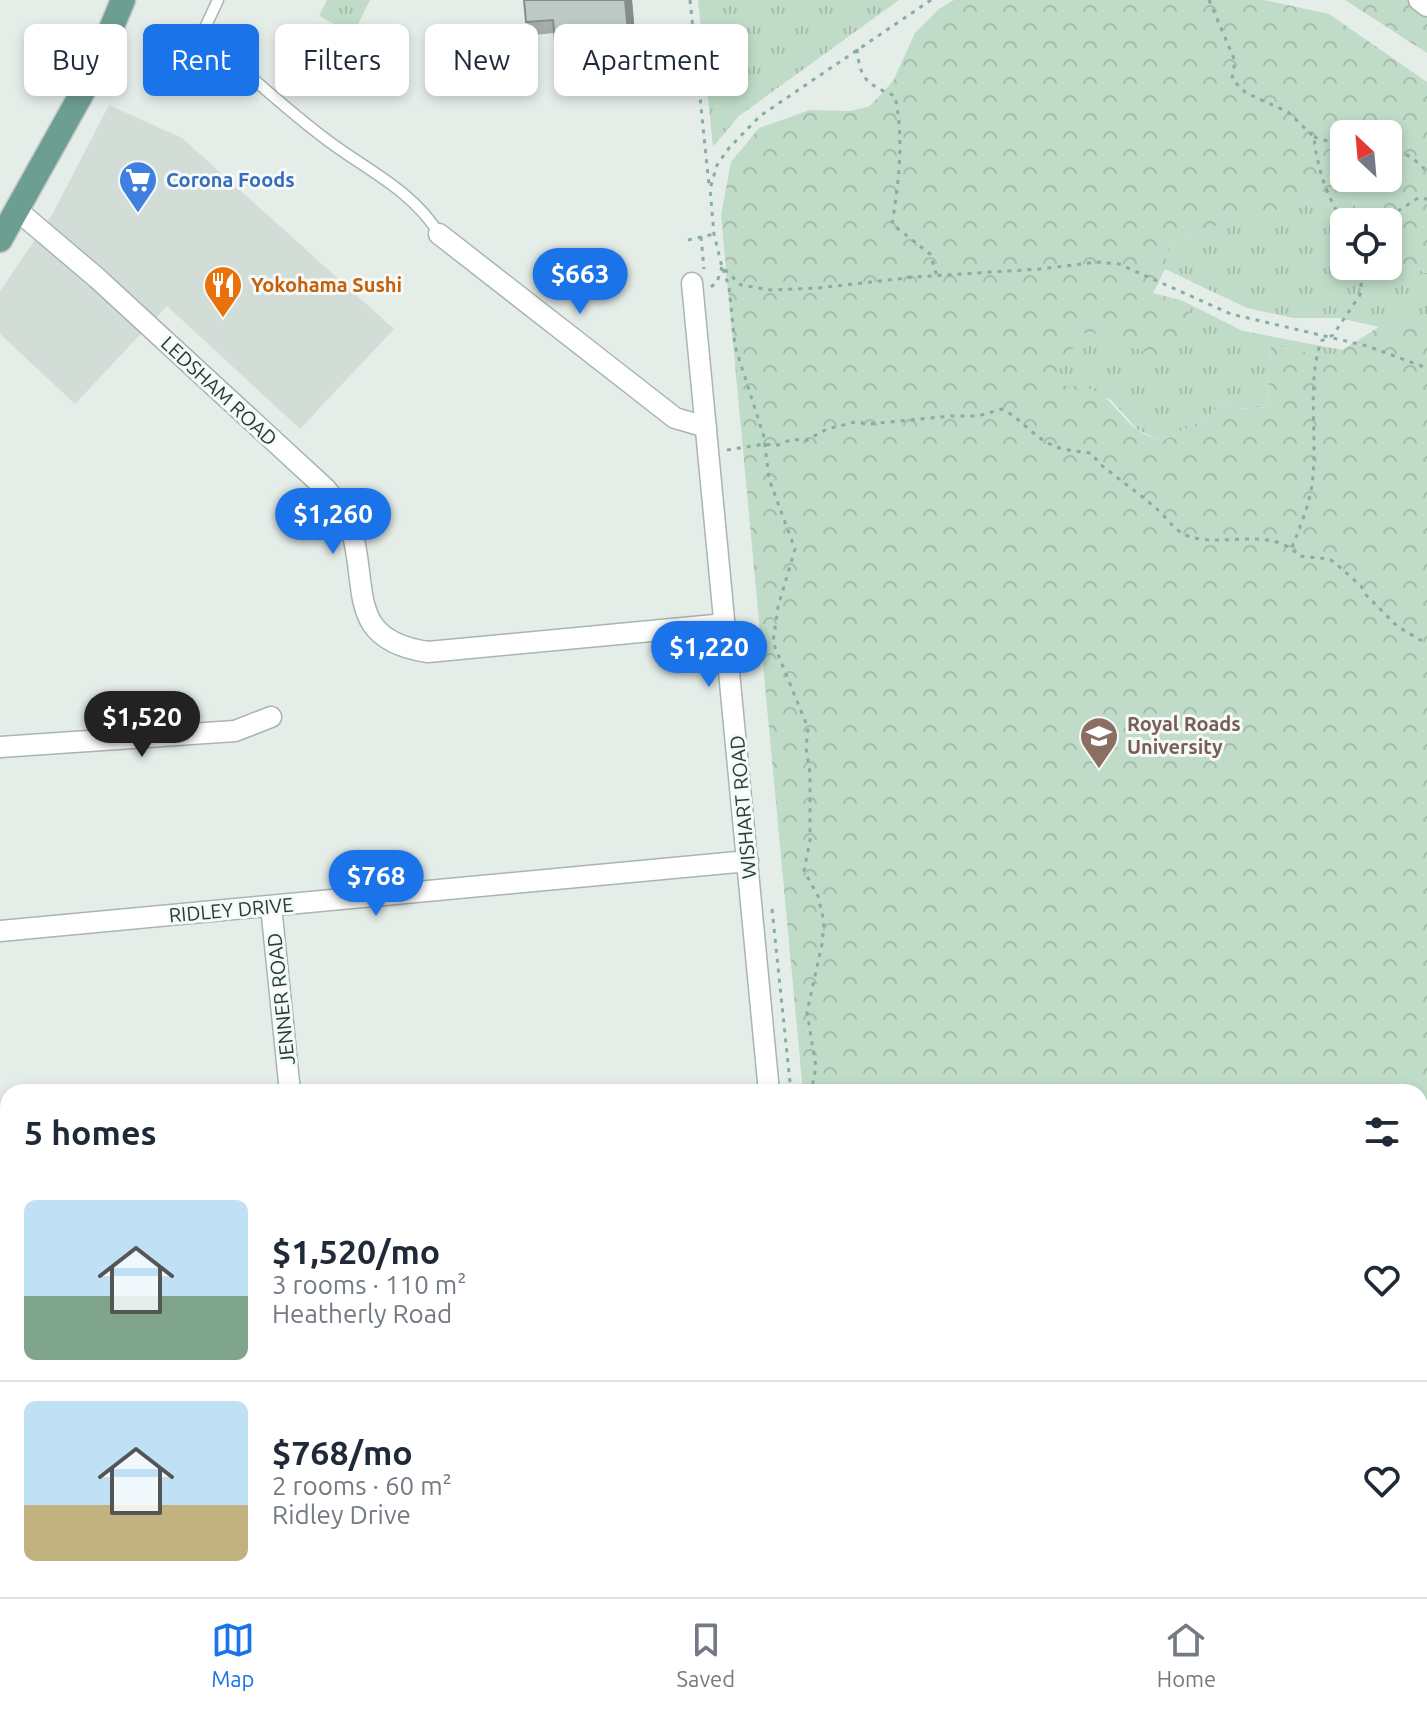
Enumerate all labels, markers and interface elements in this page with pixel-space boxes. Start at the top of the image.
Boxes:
chip: Buy [24,24,127,96]
chip: Rent [143,24,259,96]
chip: Filters [275,24,409,96]
chip: New [425,24,538,96]
chip: Apartment [554,24,748,96]
north arrow [1330,120,1402,192]
map controls [1330,120,1402,280]
supermarket icon: Corona Foods [117,159,159,214]
place label: Corona Foods [166,168,295,191]
button: locate [1330,208,1402,280]
pin: $663 [533,248,627,316]
text: $663 [551,259,609,288]
restaurant icon: Yokohama Sushi [202,264,244,319]
place label: Yokohama Sushi [251,273,402,296]
street label: LEDSHAM ROAD [157,331,282,450]
pin: $1,260 [268,488,398,556]
text: $1,260 [293,499,373,528]
pin: $1,220 [644,621,774,689]
text: $1,220 [669,632,749,661]
pin: $1,520 [77,691,207,759]
text: $1,520 [102,702,182,731]
place label: Royal Roads University [1127,712,1241,758]
school or university icon: Royal Roads University [1078,715,1120,770]
street label: WISHART ROAD [725,734,760,880]
pin: $768 [329,850,423,918]
text: $768 [347,861,405,890]
street label: RIDLEY DRIVE [168,893,294,926]
street label: JENNER ROAD [262,932,299,1066]
icon: filters [1360,1110,1404,1154]
text: 5 homes [24,1113,157,1151]
icon: home [88,1232,184,1328]
text: $1,520/mo [272,1232,440,1270]
icon: heart [1360,1258,1404,1302]
text: 3 rooms · 110 m² [272,1270,467,1299]
text: Heatherly Road [272,1299,452,1328]
icon: home [88,1433,184,1529]
text: $768/mo [272,1433,413,1471]
icon: heart [1360,1459,1404,1503]
text: 2 rooms · 60 m² [272,1471,452,1500]
text: Ridley Drive [272,1500,411,1529]
tab: Map [211,1618,255,1691]
tab: Saved [677,1618,735,1691]
tab: Home [1157,1618,1216,1691]

